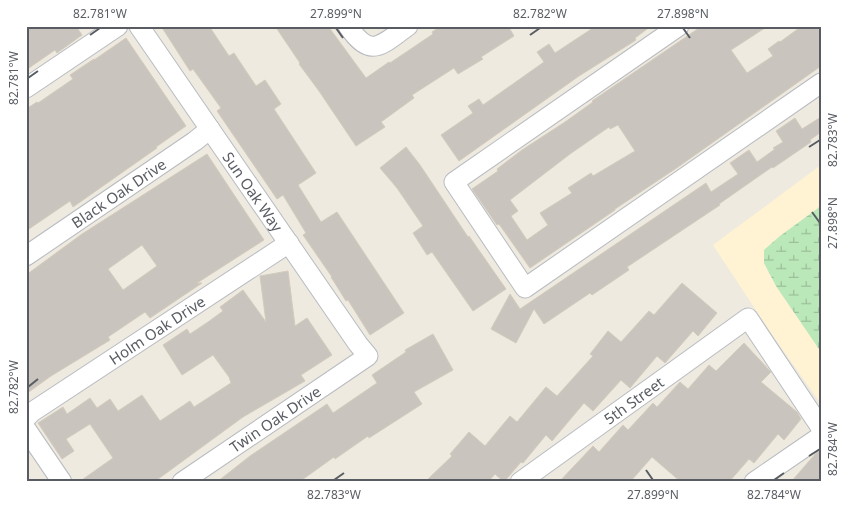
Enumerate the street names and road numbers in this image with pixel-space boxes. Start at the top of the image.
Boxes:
street label: Sun Oak Way [219,148,288,236]
street label: Black Oak Drive [67,154,170,232]
street label: Holm Oak Drive [105,291,209,369]
street label: 5th Street [600,372,668,429]
street label: Twin Oak Drive [225,381,325,457]

